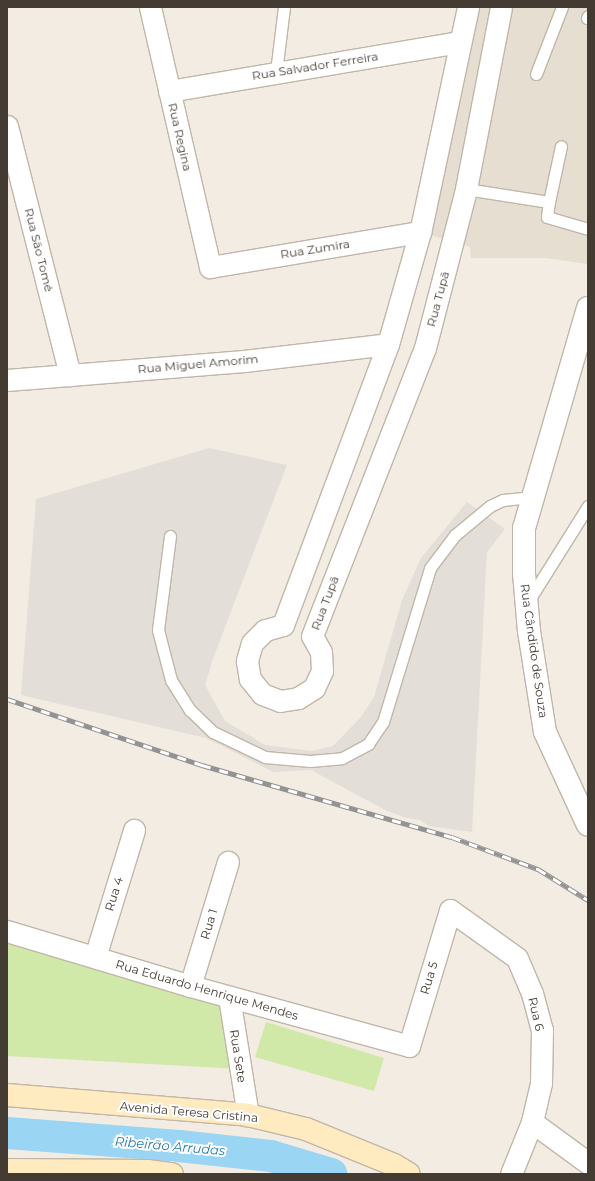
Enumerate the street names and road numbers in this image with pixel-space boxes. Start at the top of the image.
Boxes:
street label: Rua Salvador Ferreira [251,49,379,83]
street label: Rua Regina [165,102,195,172]
street label: Rua São Tomé [22,207,56,293]
street label: Rua Zumira [279,236,351,262]
street label: Rua Tupã [424,270,452,328]
street label: Rua Miguel Amorim [137,352,259,376]
street label: Rua Tupã [308,574,342,632]
street label: Rua Cândido de Souza [517,583,551,719]
street label: Rua 4 [102,875,126,913]
street label: Rua 1 [198,907,220,941]
street label: Rua Eduardo Henrique Mendes [114,957,300,1023]
street label: Rua 5 [417,960,441,996]
street label: Rua 6 [525,996,547,1032]
street label: Rua Sete [227,1028,249,1084]
street label: Avenida Teresa Cristina [119,1099,259,1125]

